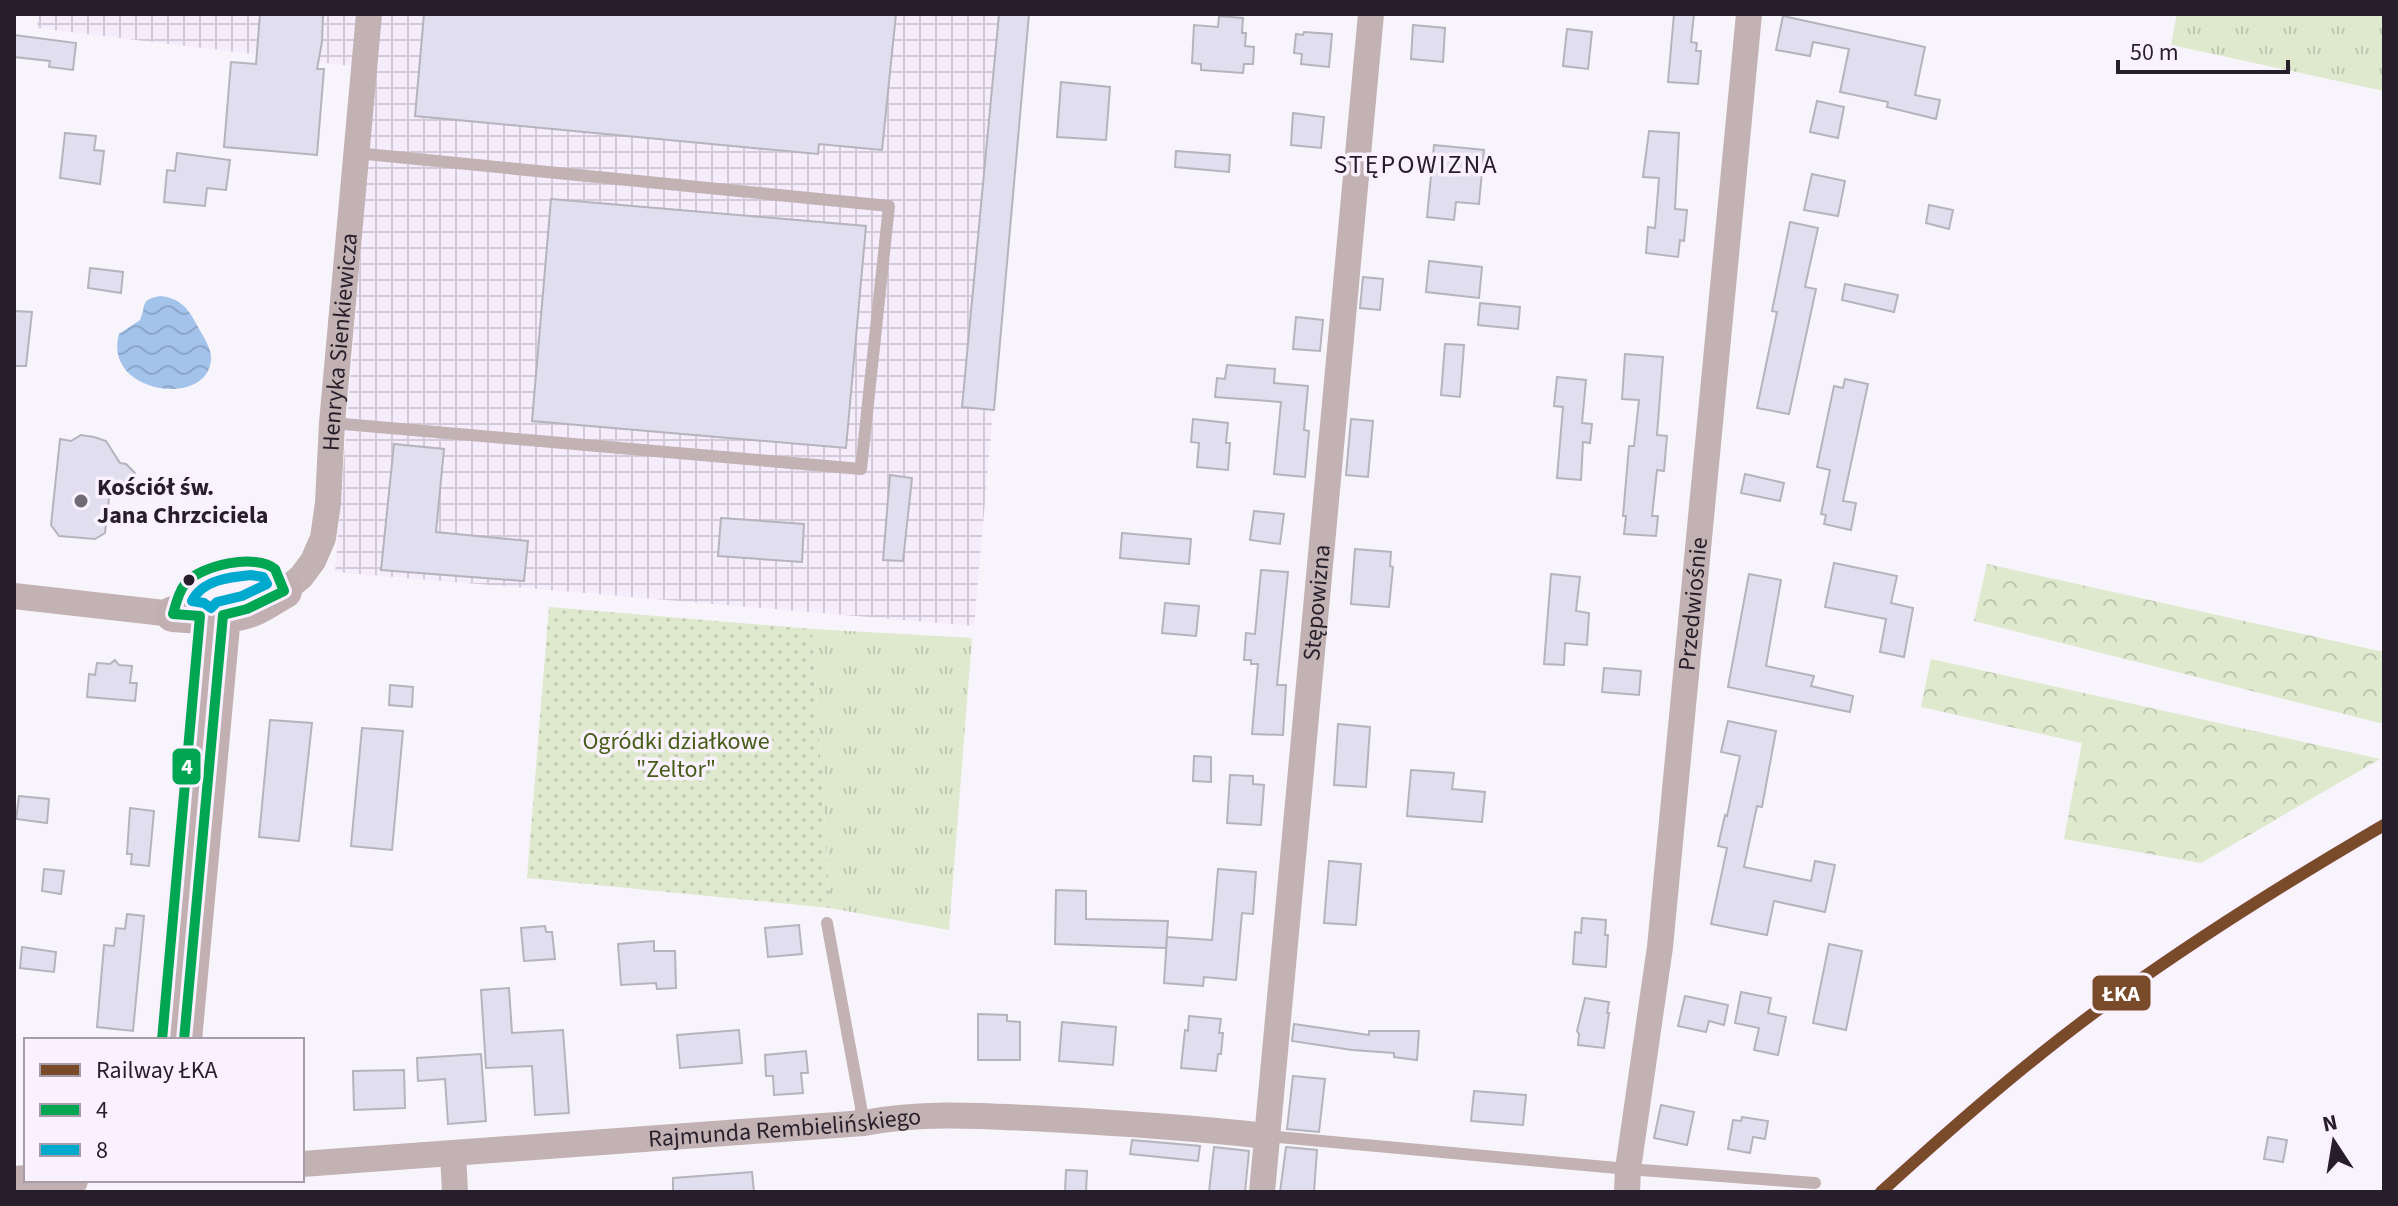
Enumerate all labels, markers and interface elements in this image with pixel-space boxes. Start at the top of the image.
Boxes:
scale bar [2118,24,2288,74]
text: 50 m [2130,35,2179,70]
district label: STĘPOWIZNA [1333,146,1499,183]
street label: Henryka Sienkiewicza [313,231,367,452]
place label: Kościół św. Jana Chrzciciela [97,470,269,533]
marker: Kościół św. Jana Chrzciciela [72,492,90,510]
street label: Przedwiośnie [1669,535,1717,672]
street label: Stępowizna [1294,543,1339,662]
unlabelled marker [181,572,197,588]
park label: Ogródki działkowe "Zeltor" [582,724,770,787]
line badge: 4 [171,747,202,786]
text: 4 [181,751,193,783]
line badge: ŁKA [2091,974,2152,1012]
text: ŁKA [2101,978,2140,1010]
legend [24,1038,304,1182]
text: Railway ŁKA [96,1053,218,1088]
text: 4 [96,1093,108,1128]
street label: Rajmunda Rembielińskiego [647,1099,922,1156]
north arrow [2294,1102,2374,1182]
text: N [2320,1106,2341,1141]
text: 8 [96,1133,108,1168]

